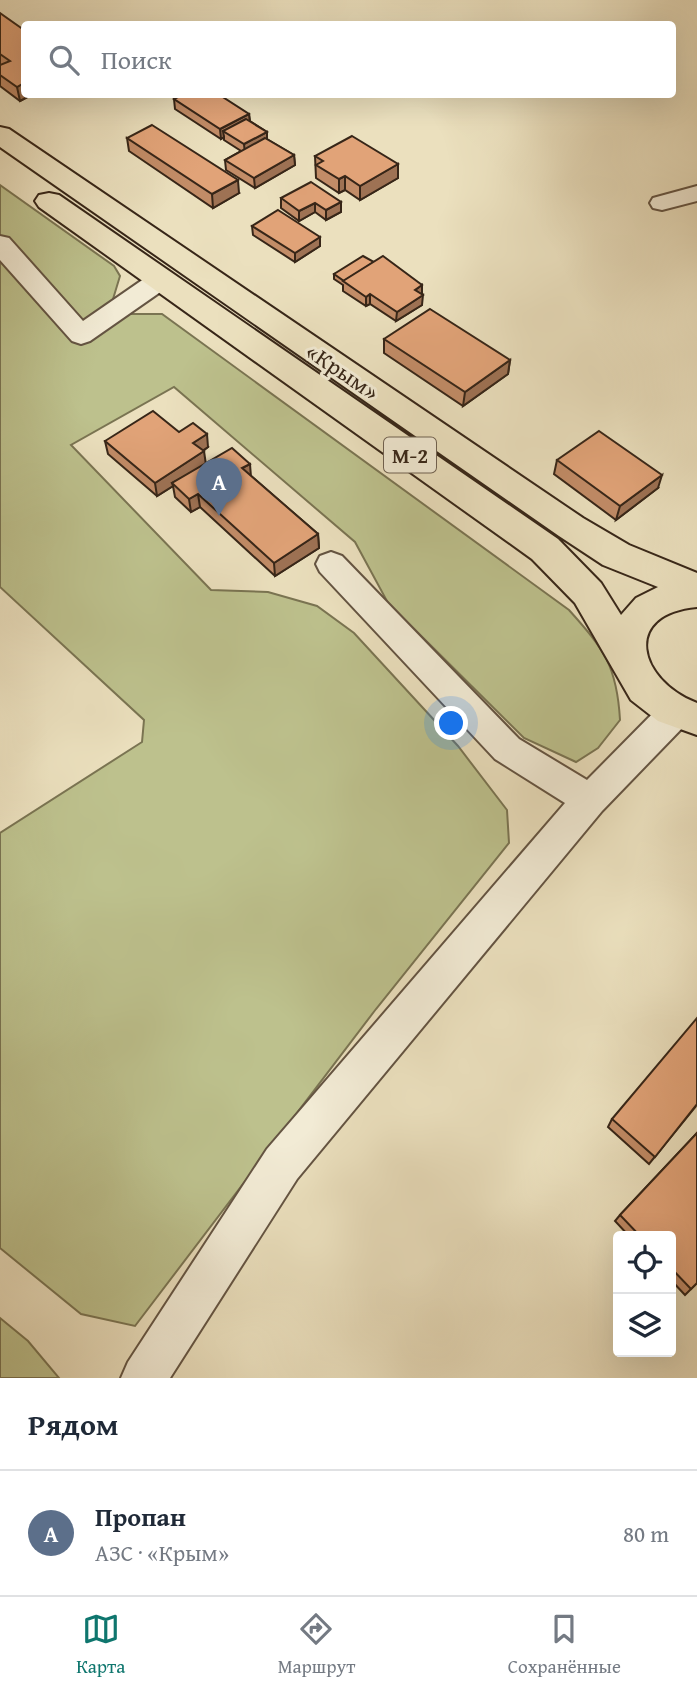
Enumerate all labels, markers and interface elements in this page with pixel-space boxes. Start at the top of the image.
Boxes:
search box [21,21,676,98]
text: Поиск [101,40,172,79]
icon: search [45,41,83,79]
street label: «Крым» [300,334,386,408]
road number: М-2 [384,438,436,472]
pin: A [196,458,242,516]
your location [434,706,468,740]
map controls [613,1231,676,1357]
button: locate [613,1231,676,1294]
button: layers [613,1294,676,1357]
text: Рядом [28,1402,119,1446]
text: Пропан [95,1497,186,1536]
text: A [44,1517,58,1550]
text: 80 m [623,1517,669,1550]
text: АЗС · «Крым» [95,1536,229,1569]
tab: Карта [76,1610,125,1680]
tab: Маршрут [278,1610,355,1680]
tab: Сохранённые [508,1610,621,1680]

